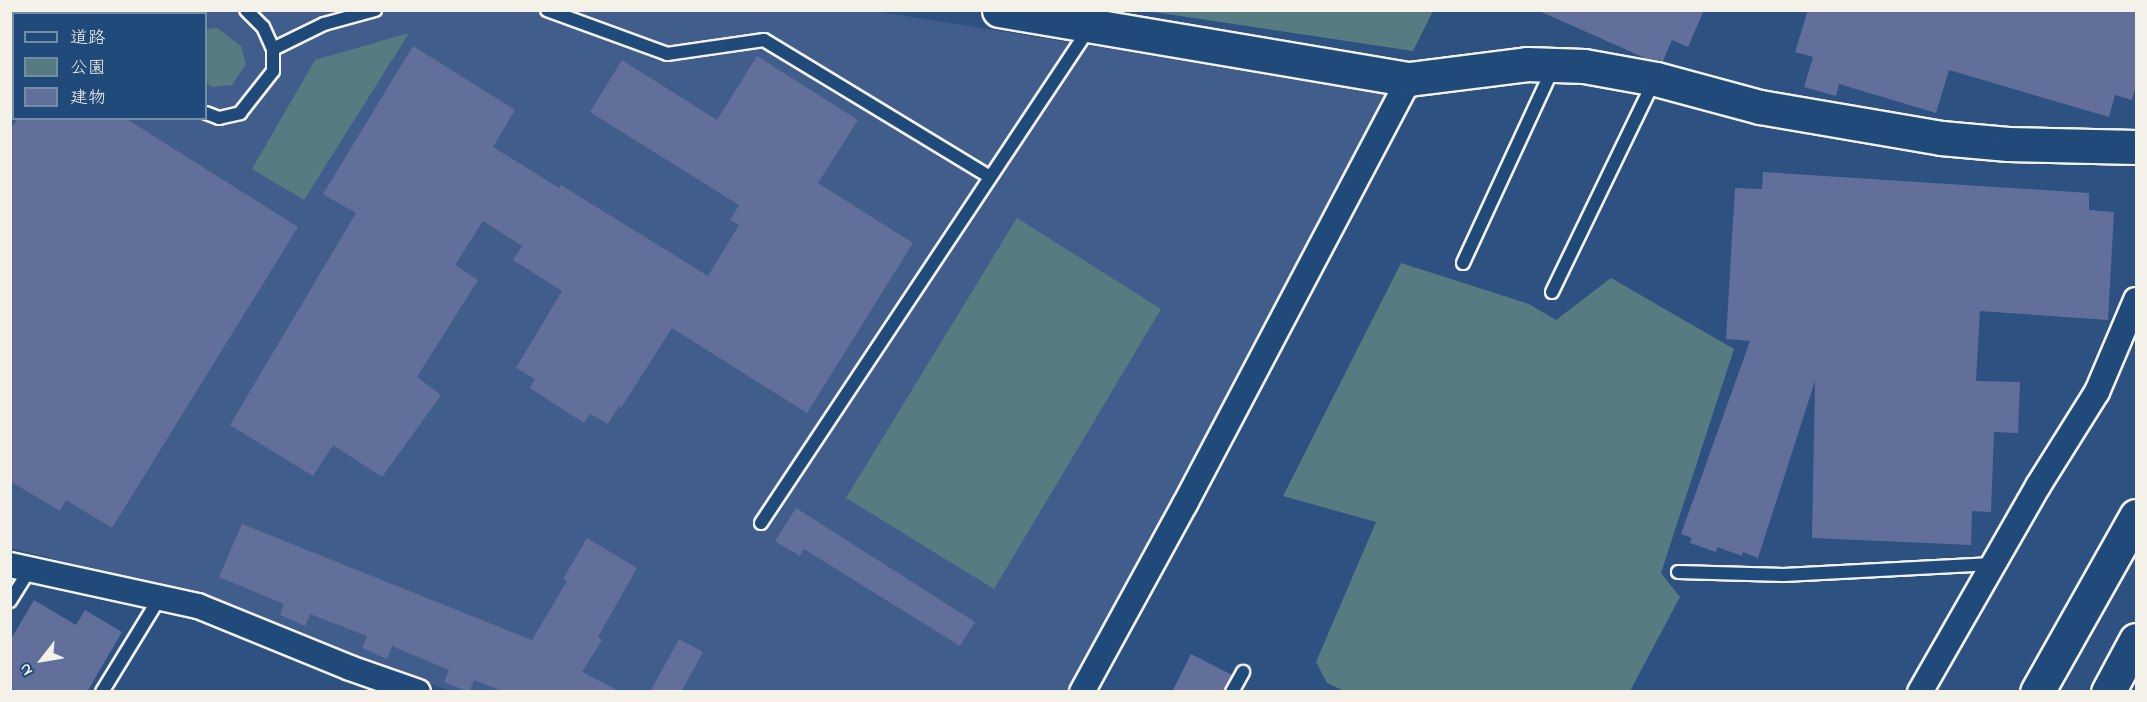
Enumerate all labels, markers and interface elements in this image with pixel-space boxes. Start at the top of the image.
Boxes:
legend [12,12,207,120]
text: 道路 [70,26,106,52]
text: 公園 [70,56,106,82]
text: 建物 [70,86,106,112]
north arrow [12,630,72,690]
text: N [14,658,40,680]

